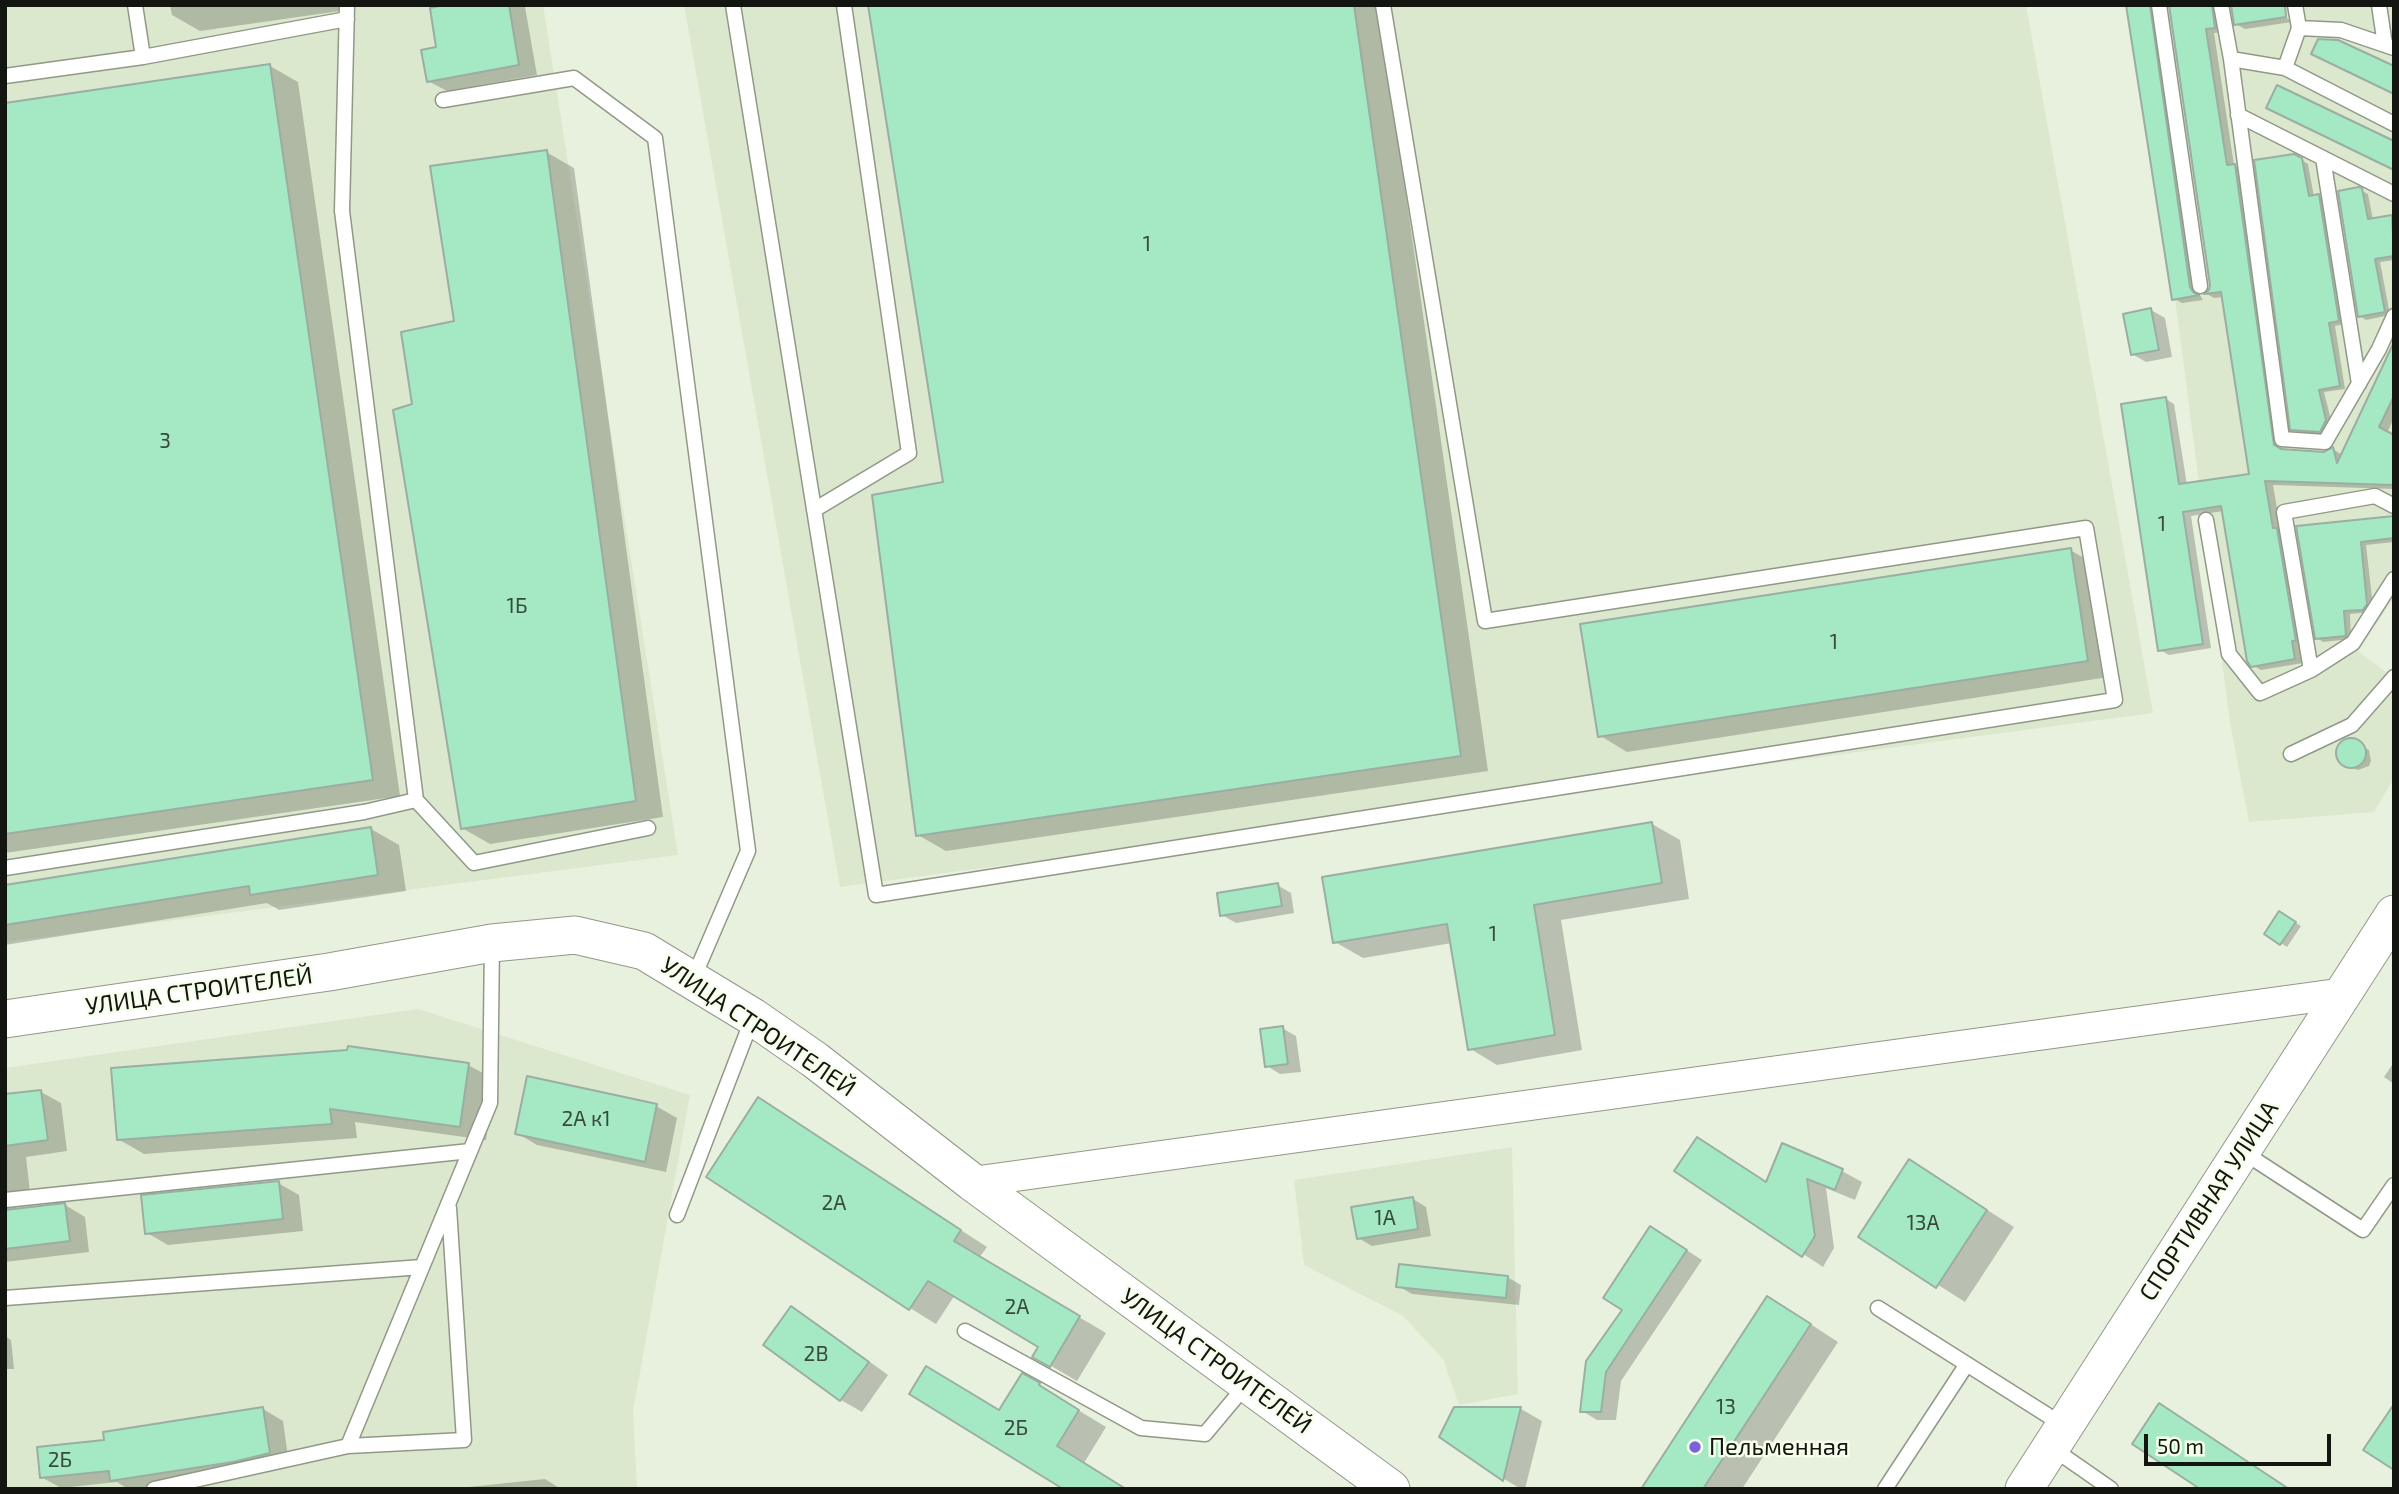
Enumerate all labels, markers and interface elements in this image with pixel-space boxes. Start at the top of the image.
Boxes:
house number: 1 [1143,231,1151,257]
house number: 3 [159,428,171,454]
house number: 1 [2158,511,2166,537]
house number: 1Б [507,593,527,619]
house number: 1 [1830,629,1838,655]
house number: 1 [1489,921,1497,947]
street label: УЛИЦА СТРОИТЕЛЕЙ [655,951,861,1103]
street label: УЛИЦА СТРОИТЕЛЕЙ [84,961,314,1021]
street label: СПОРТИВНАЯ УЛИЦА [2134,1096,2284,1306]
house number: 2А к1 [561,1106,611,1132]
house number: 2А [822,1190,846,1216]
house number: 1А [1374,1205,1396,1231]
house number: 13А [1906,1210,1940,1236]
street label: УЛИЦА СТРОИТЕЛЕЙ [1115,1282,1317,1440]
house number: 2А [1005,1294,1029,1320]
house number: 2В [804,1341,828,1367]
house number: 13 [1716,1394,1736,1420]
house number: 2Б [1004,1415,1028,1441]
scale bar [2147,1420,2334,1464]
place label: Пельменная [1709,1433,1849,1461]
text: 50 m [2157,1433,2204,1458]
marker: Пельменная [1687,1439,1703,1455]
house number: 2Б [48,1447,72,1473]

